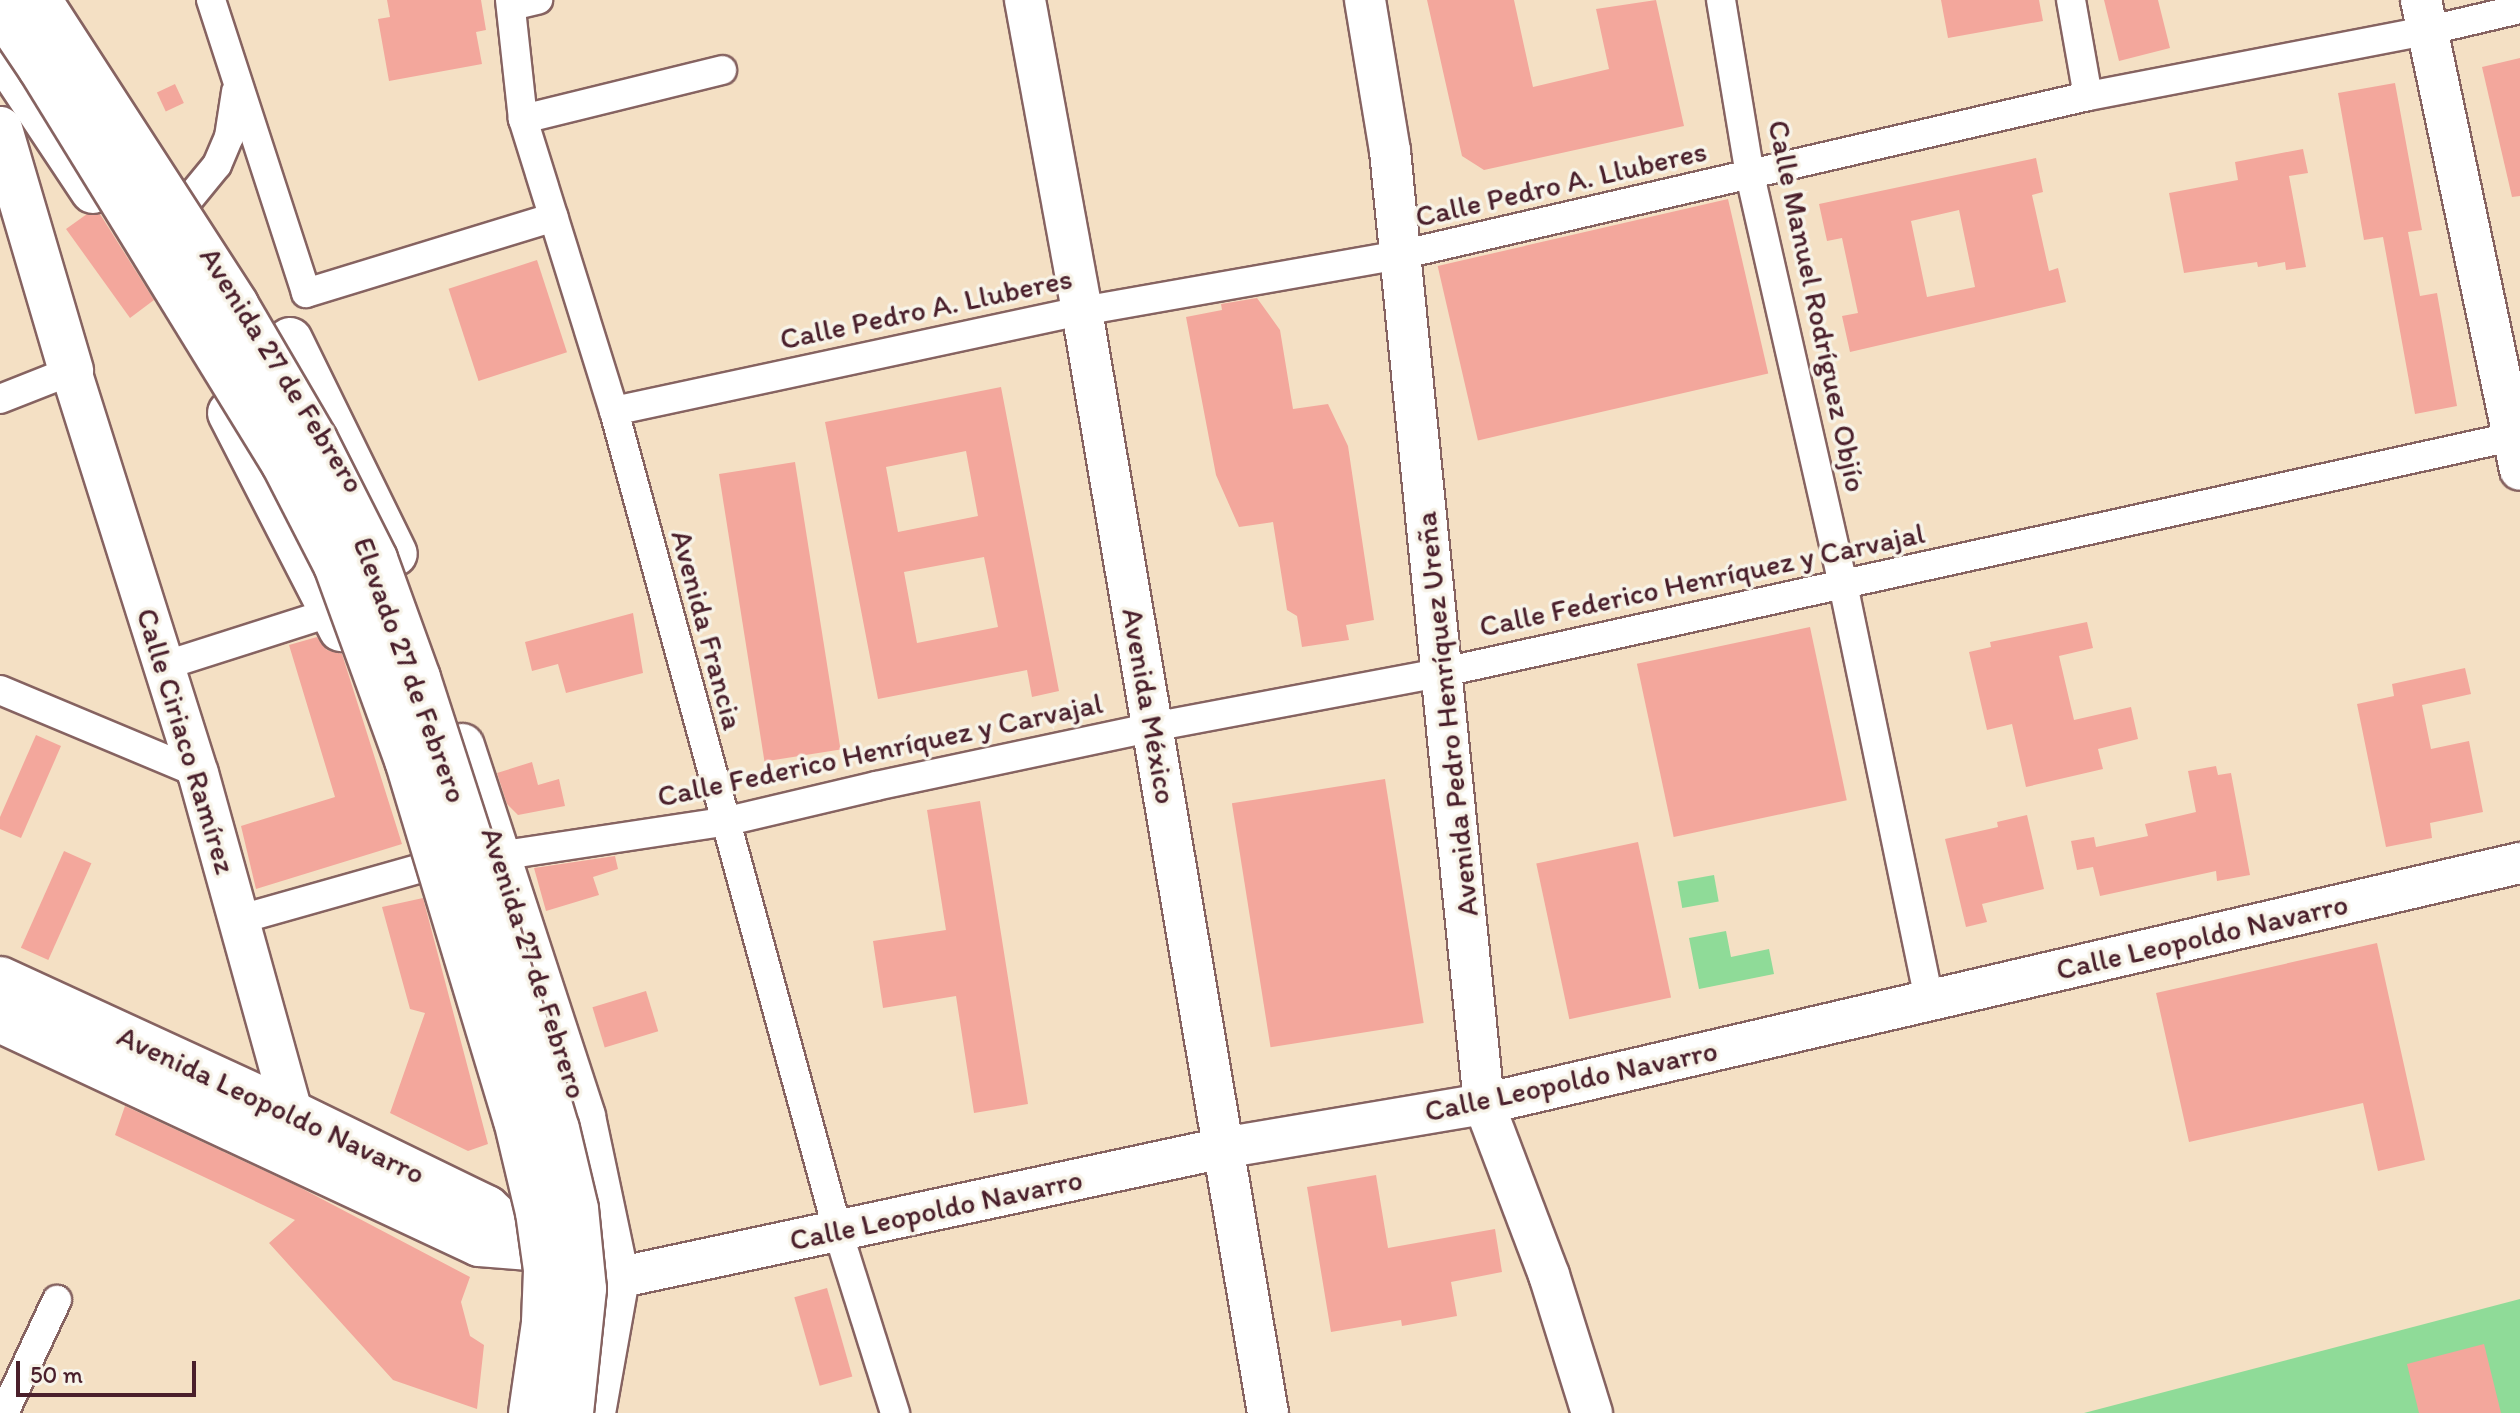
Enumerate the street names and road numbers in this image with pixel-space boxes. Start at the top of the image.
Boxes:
street label: Calle Manuel Rodríguez Objío [1760,117,1874,495]
street label: Calle Pedro A. Lluberes [1413,133,1709,235]
street label: Avenida 27 de Febrero [192,241,372,499]
street label: Calle Pedro A. Lluberes [777,261,1075,357]
street label: Avenida Pedro Henríquez Ureña [1408,511,1486,917]
street label: Calle Federico Henríquez y Carvajal [1477,515,1927,645]
street label: Avenida Francia [663,526,751,734]
street label: Elevado 27 de Febrero [346,533,474,807]
street label: Calle Ciriaco Ramírez [128,603,244,879]
street label: Avenida México [1114,605,1184,807]
street label: Calle Federico Henríquez y Carvajal [655,685,1105,815]
street label: Avenida 27 de Febrero [473,824,595,1102]
street label: Calle Leopoldo Navarro [2053,886,2351,988]
street label: Avenida Leopoldo Navarro [112,1018,430,1192]
street label: Calle Leopoldo Navarro [1421,1032,1721,1130]
street label: Calle Leopoldo Navarro [786,1161,1086,1259]

